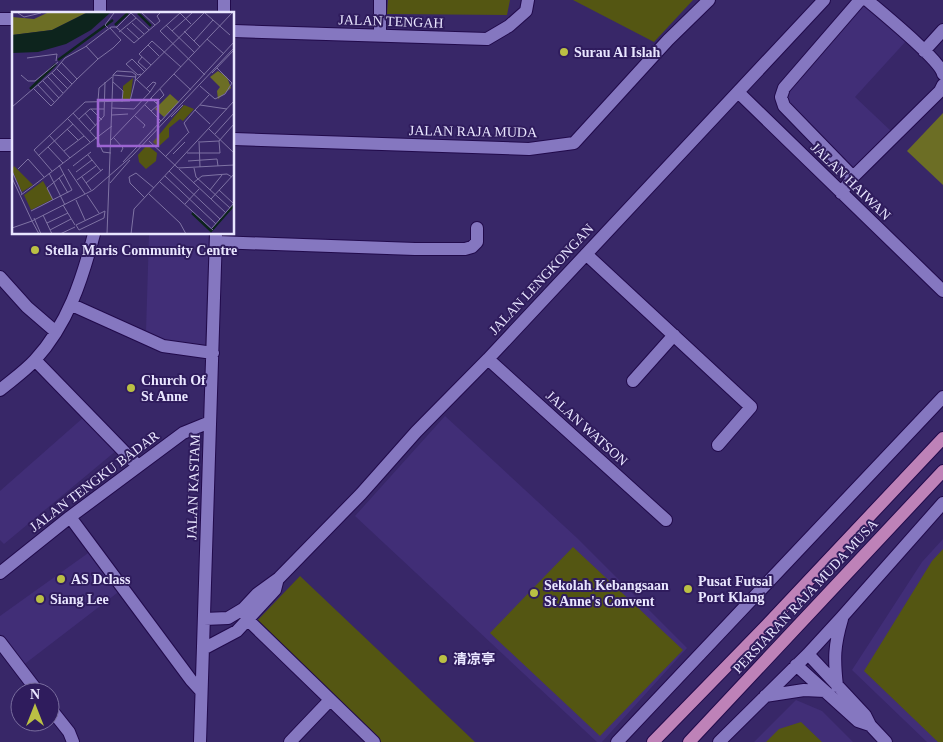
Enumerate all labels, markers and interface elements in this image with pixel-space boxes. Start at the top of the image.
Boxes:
inset map [12,12,235,235]
street label: JALAN TENGAH [338,12,444,31]
place label: Surau Al Islah [574,45,661,60]
marker: Surau Al Islah [558,46,570,58]
street label: JALAN RAJA MUDA [409,123,538,140]
street label: JALAN HAIWAN [808,140,893,223]
street label: JALAN LENGKONGAN [486,221,597,338]
place label: Stella Maris Community Centre [45,243,237,258]
marker: Stella Maris Community Centre [29,244,41,256]
place label: Church Of St Anne [141,373,206,404]
marker: Church Of St Anne [125,382,137,394]
street label: JALAN WATSON [543,388,630,469]
street label: JALAN TENGKU BADAR [27,428,162,535]
street label: JALAN KASTAM [184,433,203,540]
street label: PERSIARAN RAJA MUDA MUSA [730,516,881,676]
place label: AS Dclass [71,572,131,587]
marker: AS Dclass [55,573,67,585]
place label: Pusat Futsal Port Klang [698,574,772,605]
place label: Sekolah Kebangsaan St Anne's Convent [544,578,669,609]
marker: Pusat Futsal Port Klang [682,583,694,595]
marker: Sekolah Kebangsaan St Anne's Convent [528,587,540,599]
place label: Siang Lee [50,592,109,607]
marker: Siang Lee [34,593,46,605]
place label: 清凉亭 [453,651,495,667]
marker: 清凉亭 [437,653,449,665]
north arrow [10,682,60,732]
text: N [30,687,40,702]

